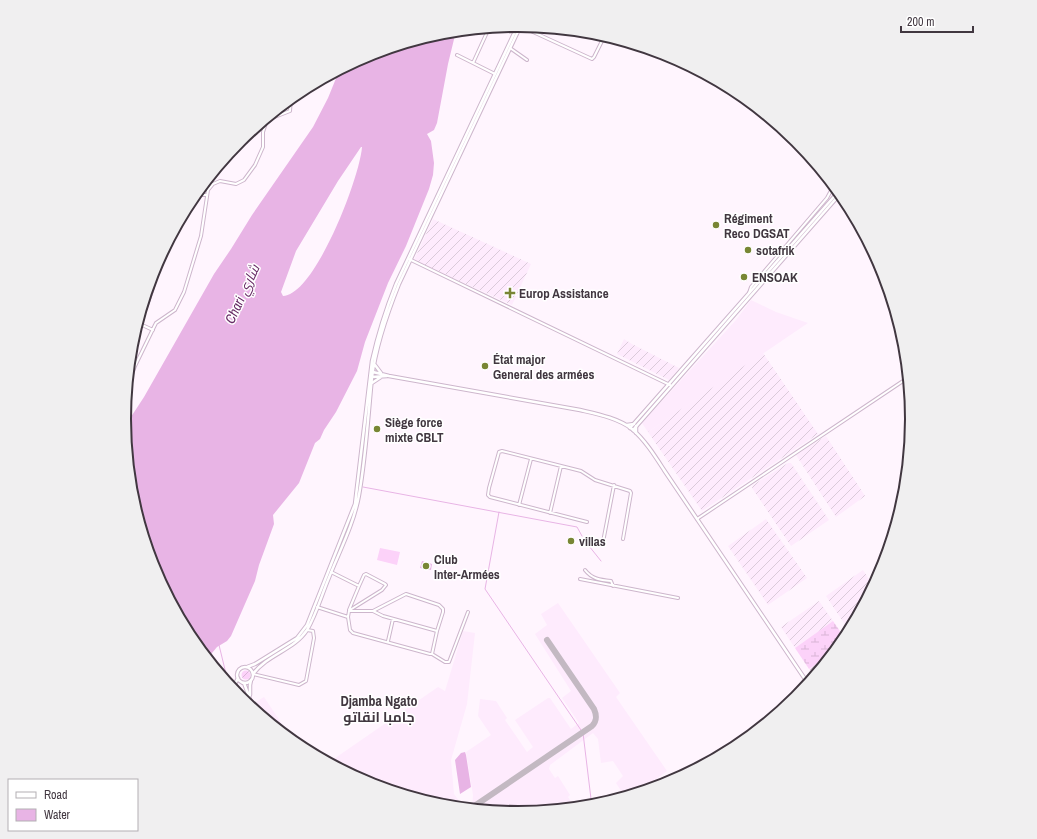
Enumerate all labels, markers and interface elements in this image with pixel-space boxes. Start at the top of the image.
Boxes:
scale bar [901,8,973,34]
text: 200 m [907,14,934,30]
place label: Régiment Reco DGSAT [724,210,790,242]
marker: Régiment Reco DGSAT [711,220,721,230]
place label: sotafrik [756,242,795,259]
marker: sotafrik [743,245,753,255]
water label: Chari شاري [220,261,266,328]
place label: ENSOAK [752,269,798,286]
marker: ENSOAK [739,272,749,282]
place label: Europ Assistance [519,285,609,302]
marker: Europ Assistance [504,287,516,299]
place label: État major General des armées [493,351,594,383]
marker: État major General des armées [480,361,490,371]
place label: Siège force mixte CBLT [385,414,444,446]
marker: Siège force mixte CBLT [372,424,382,434]
place label: villas [579,533,606,550]
marker: villas [566,536,576,546]
place label: Club Inter-Armées [434,551,500,583]
marker: Club Inter-Armées [421,561,431,571]
district label: Djamba Ngato جامبا انقاتو [340,692,418,726]
legend [8,779,138,831]
text: Road [44,787,68,803]
text: Water [44,807,71,823]

